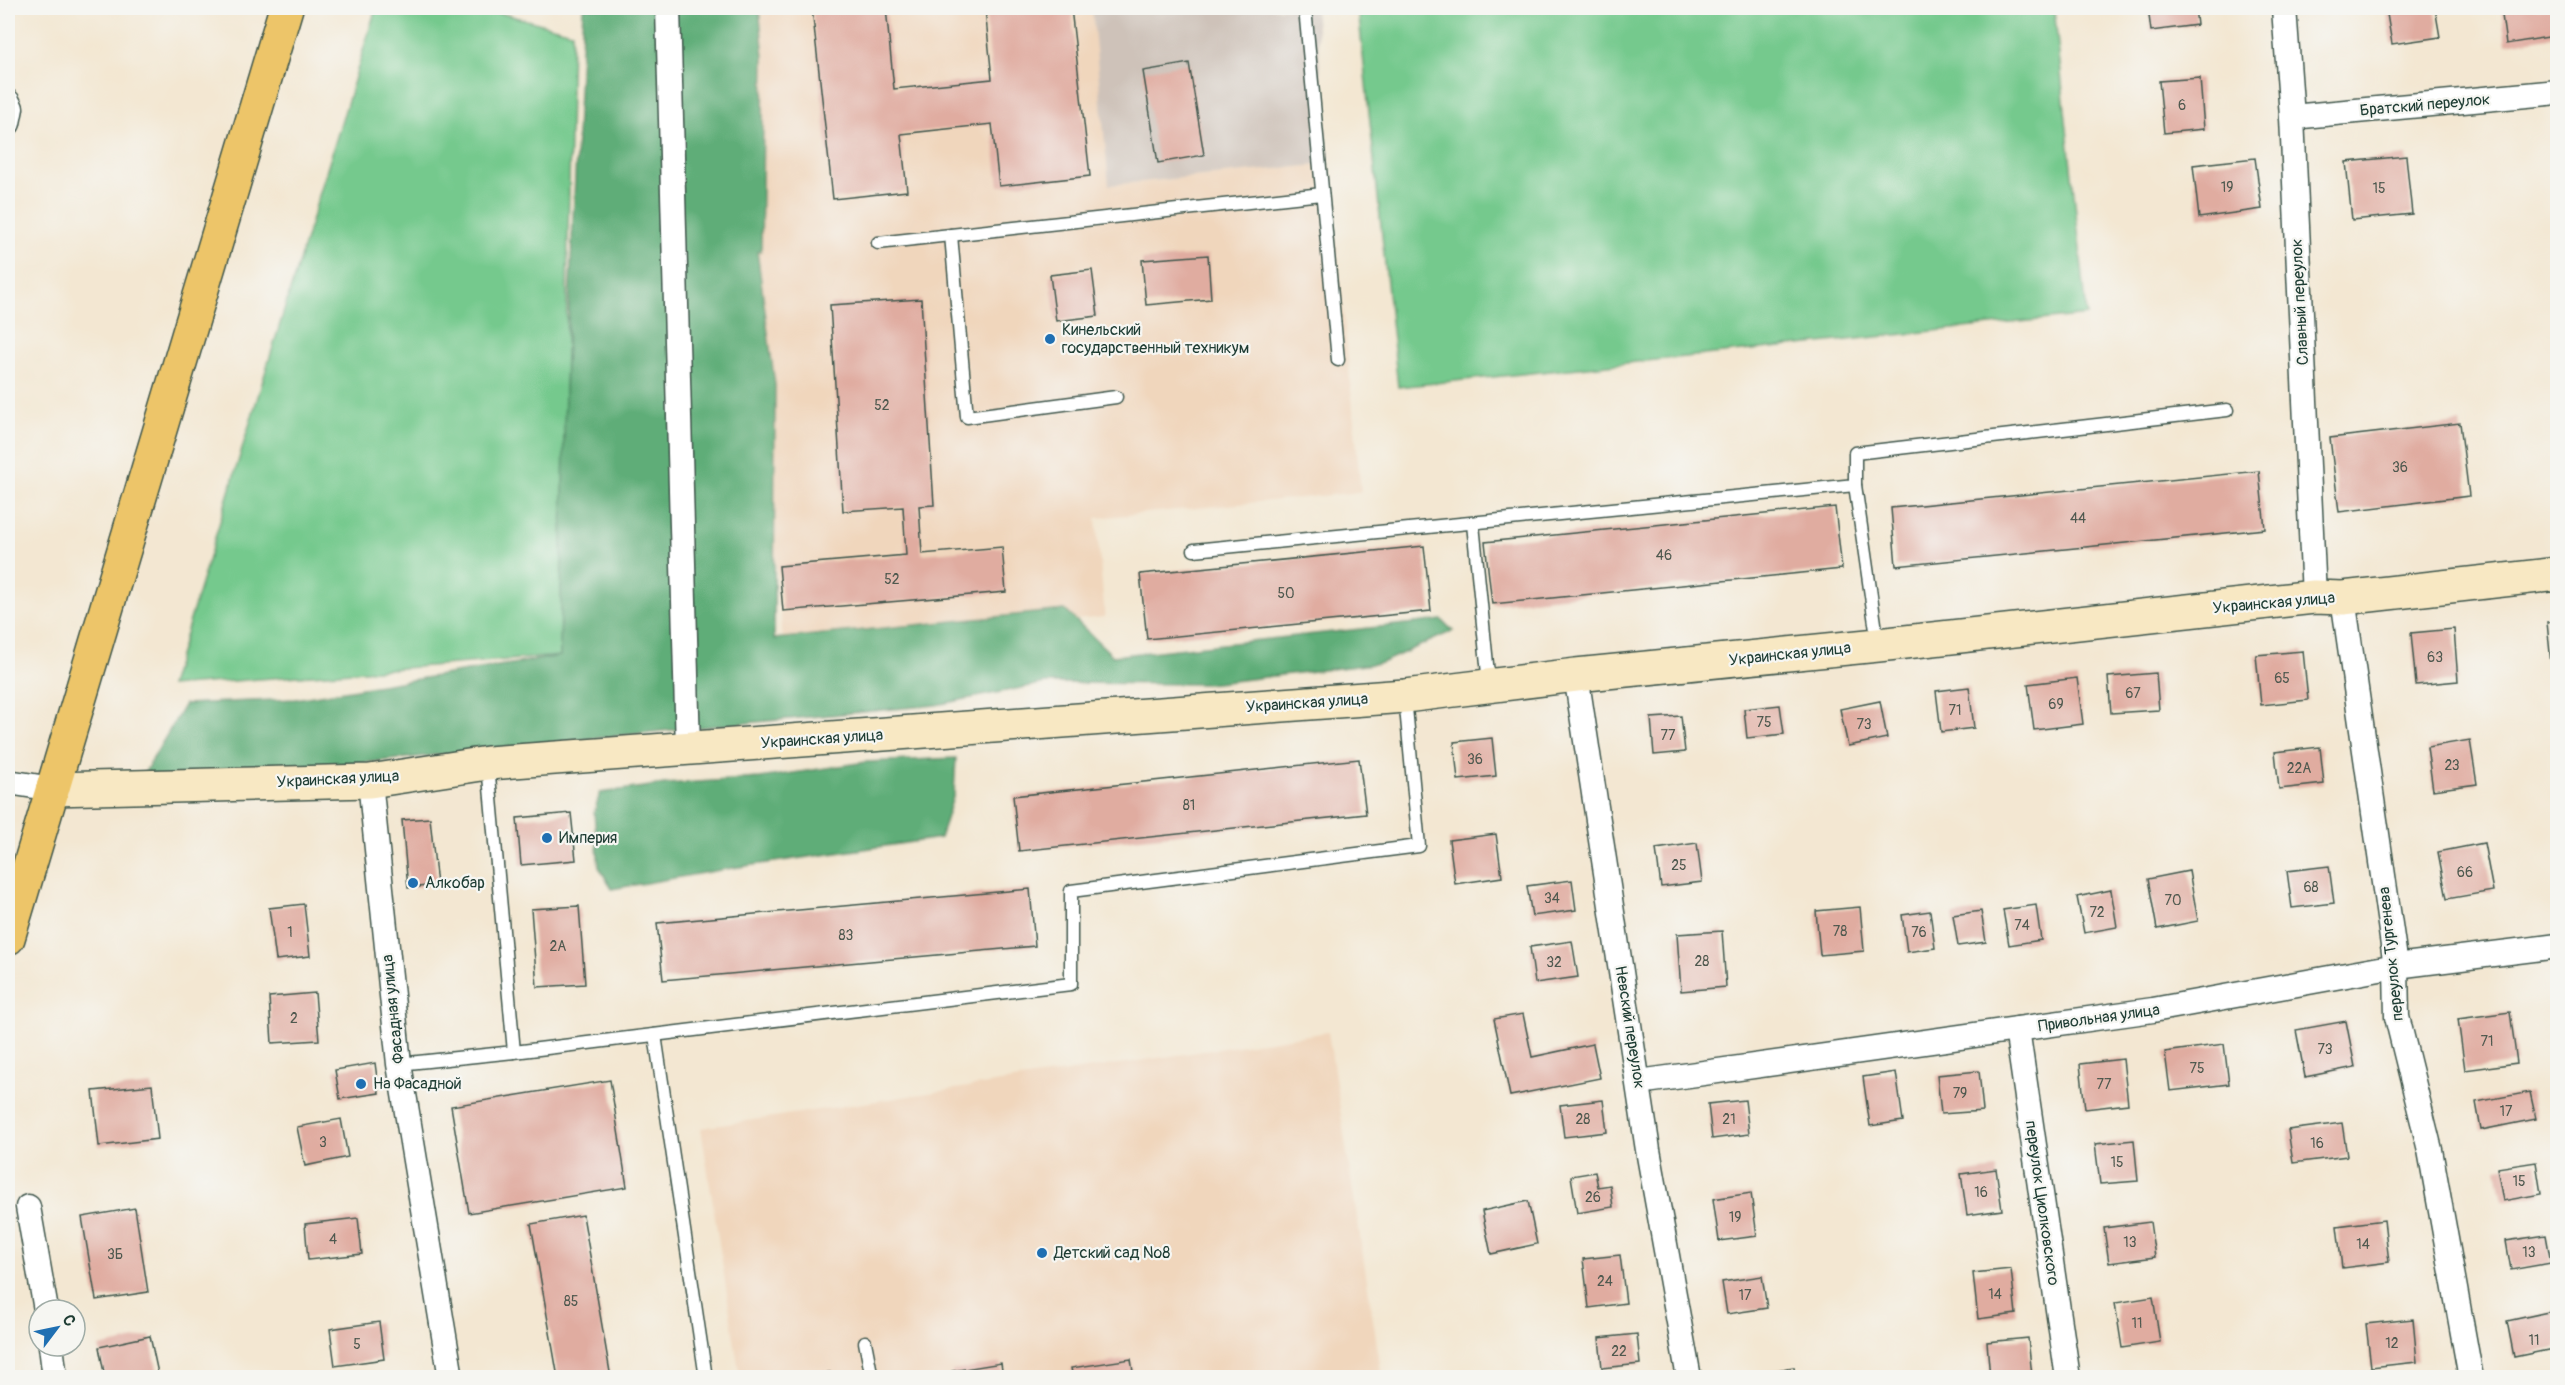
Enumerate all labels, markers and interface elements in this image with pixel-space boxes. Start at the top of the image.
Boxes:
street label: Братский переулок [2359,89,2491,121]
house number: 6 [2178,97,2186,114]
house number: 19 [2221,179,2233,196]
house number: 15 [2372,180,2386,197]
street label: Славный переулок [2287,238,2313,366]
place label: Кинельский государственный техникум [1062,320,1249,358]
marker: Кинельский государственный техникум [1043,332,1057,346]
house number: 52 [874,397,890,414]
house number: 36 [2392,459,2408,476]
house number: 44 [2070,510,2086,527]
house number: 46 [1656,547,1672,564]
house number: 52 [884,571,900,588]
house number: 50 [1277,585,1295,602]
street label: Украинская улица [2212,588,2336,618]
street label: Украинская улица [1728,638,1852,670]
house number: 63 [2427,649,2443,666]
house number: 65 [2274,670,2290,687]
house number: 67 [2125,685,2141,702]
street label: Украинская улица [1245,689,1369,717]
house number: 69 [2048,696,2064,713]
house number: 71 [1949,702,1961,719]
house number: 75 [1757,714,1772,731]
house number: 73 [1856,716,1872,733]
street label: Украинская улица [760,725,884,753]
house number: 77 [1661,727,1676,744]
house number: 36 [1467,751,1483,768]
house number: 23 [2444,757,2460,774]
house number: 22А [2287,760,2311,777]
street label: Украинская улица [276,766,400,792]
house number: 81 [1183,797,1195,814]
place label: Империя [559,828,617,848]
marker: Империя [540,831,554,845]
house number: 25 [1671,857,1687,874]
house number: 66 [2457,864,2473,881]
place label: Алкобар [425,873,485,893]
marker: Алкобар [406,876,420,890]
house number: 68 [2303,879,2319,896]
street label: переулок Тургенева [2374,886,2408,1022]
house number: 34 [1544,890,1560,907]
house number: 70 [2165,892,2181,909]
house number: 72 [2089,904,2105,921]
house number: 74 [2014,917,2030,934]
house number: 78 [1833,923,1847,940]
house number: 1 [287,924,293,941]
house number: 76 [1911,924,1927,941]
house number: 83 [839,927,854,944]
house number: 2А [550,938,566,955]
street label: Фасадная улица [377,953,409,1065]
house number: 28 [1695,953,1709,970]
house number: 32 [1546,954,1562,971]
street label: Невский переулок [1610,964,1650,1090]
street label: Привольная улица [2037,1000,2161,1036]
house number: 2 [290,1010,298,1027]
house number: 71 [2481,1033,2493,1050]
house number: 73 [2317,1041,2333,1058]
house number: 75 [2190,1060,2205,1077]
place label: На Фасадной [373,1074,462,1094]
house number: 77 [2097,1076,2112,1093]
marker: На Фасадной [354,1077,368,1091]
house number: 79 [1953,1085,1967,1102]
house number: 17 [2500,1103,2513,1120]
house number: 28 [1576,1111,1590,1128]
house number: 21 [1722,1111,1736,1128]
street label: переулок Циолковского [2021,1119,2064,1287]
house number: 3 [319,1134,327,1151]
house number: 16 [2310,1135,2324,1152]
house number: 15 [2110,1154,2124,1171]
house number: 15 [2512,1173,2526,1190]
house number: 16 [1974,1184,1988,1201]
house number: 26 [1585,1189,1601,1206]
house number: 19 [1729,1209,1741,1226]
house number: 4 [329,1231,337,1248]
house number: 13 [2123,1234,2137,1251]
house number: 14 [2356,1236,2370,1253]
place label: Детский сад №8 [1053,1243,1170,1263]
house number: 13 [2522,1244,2536,1261]
house number: 3Б [107,1246,123,1263]
marker: Детский сад №8 [1035,1246,1049,1260]
house number: 24 [1597,1273,1613,1290]
house number: 14 [1988,1286,2002,1303]
house number: 17 [1739,1287,1752,1304]
house number: 85 [564,1293,578,1310]
north arrow [27,1298,87,1358]
text: С [58,1311,80,1330]
house number: 11 [2132,1315,2142,1332]
house number: 11 [2529,1332,2539,1349]
house number: 12 [2385,1335,2399,1352]
house number: 5 [353,1336,361,1353]
house number: 22 [1611,1343,1627,1360]

